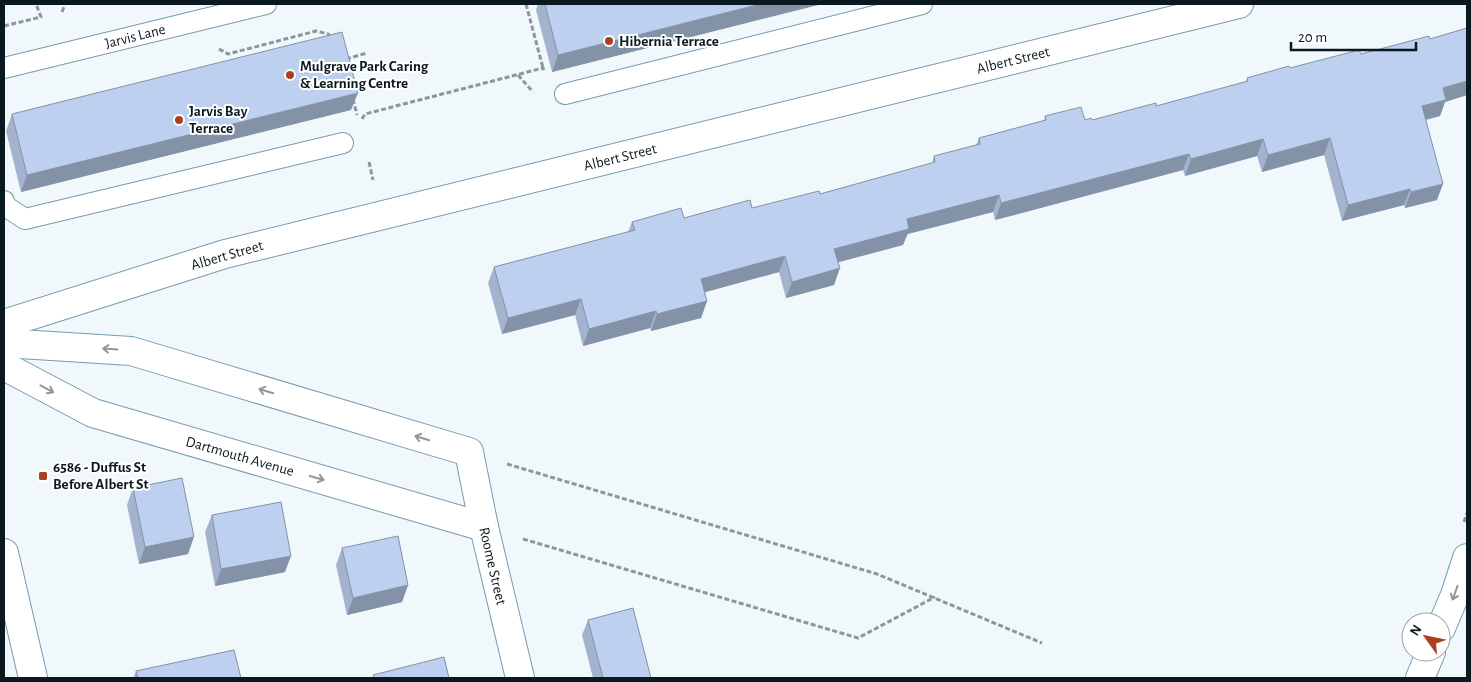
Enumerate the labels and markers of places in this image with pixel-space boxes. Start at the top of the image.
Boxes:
place label: Hibernia Terrace [619,34,719,49]
marker: Hibernia Terrace [603,35,615,47]
place label: Mulgrave Park Caring & Learning Centre [300,59,429,91]
marker: Mulgrave Park Caring & Learning Centre [284,69,296,81]
place label: Jarvis Bay Terrace [189,104,248,136]
marker: Jarvis Bay Terrace [173,114,185,126]
place label: 6586 - Duffus St Before Albert St [53,460,149,492]
marker: 6586 - Duffus St Before Albert St [37,470,49,482]

